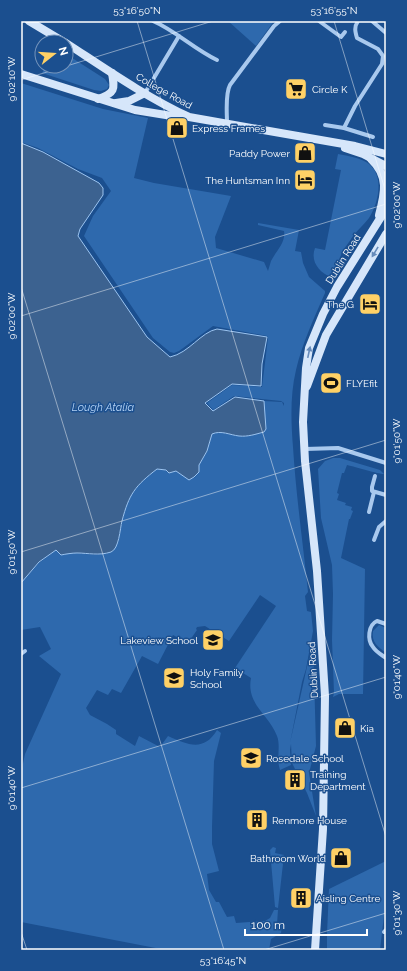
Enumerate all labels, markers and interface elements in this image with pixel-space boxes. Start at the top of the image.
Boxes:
text: 53°16'50"N [113,5,161,16]
text: 53°16'55"N [311,5,357,16]
north arrow [34,34,74,74]
text: N [56,45,71,57]
text: 9°02'10"W [6,56,17,102]
street label: College Road [134,71,194,111]
supermarket icon: Circle K [283,76,309,102]
place label: Circle K [312,84,348,95]
shop icon: Express Frames [164,115,190,141]
place label: Express Frames [192,123,265,134]
shop icon: Paddy Power [292,140,318,166]
place label: Paddy Power [229,148,290,159]
hotel icon: The Huntsman Inn [292,167,318,193]
place label: The Huntsman Inn [205,175,290,186]
text: 9°02'00"W [391,181,402,228]
street label: Dublin Road [323,232,363,286]
one-way arrow [372,246,379,258]
hotel icon: The G [357,291,383,317]
text: 9°02'00"W [6,292,17,339]
place label: The G [326,299,354,310]
one-way arrow [307,346,313,358]
sports icon: FLYEfit [318,370,344,396]
place label: FLYEfit [346,378,378,389]
water label: Lough Atalia [72,401,135,414]
text: 9°01'50"W [391,418,402,463]
text: 9°01'50"W [6,529,17,574]
school or university icon: Lakeview School [200,627,226,653]
place label: Lakeview School [120,635,198,646]
street label: Dublin Road [306,641,320,699]
text: 9°01'40"W [391,654,402,699]
school or university icon: Holy Family School [161,665,187,691]
place label: Holy Family School [190,667,244,690]
shop icon: Kia [332,715,358,741]
place label: Kia [360,723,374,734]
school or university icon: Rosedale School [238,745,264,771]
place label: Rosedale School [266,753,344,764]
text: 9°01'40"W [6,765,17,810]
building icon: Training Department [282,767,308,793]
place label: Training Department [310,769,366,792]
building icon: Renmore House [244,807,270,833]
place label: Renmore House [272,815,347,826]
shop icon: Bathroom World [328,845,354,871]
place label: Bathroom World [250,853,326,864]
building icon: Aisling Centre [288,885,314,911]
text: 9°01'30"W [391,890,402,935]
place label: Aisling Centre [316,893,380,904]
scale bar [245,911,367,937]
text: 100 m [251,918,285,932]
text: 53°16'45"N [200,955,246,966]

